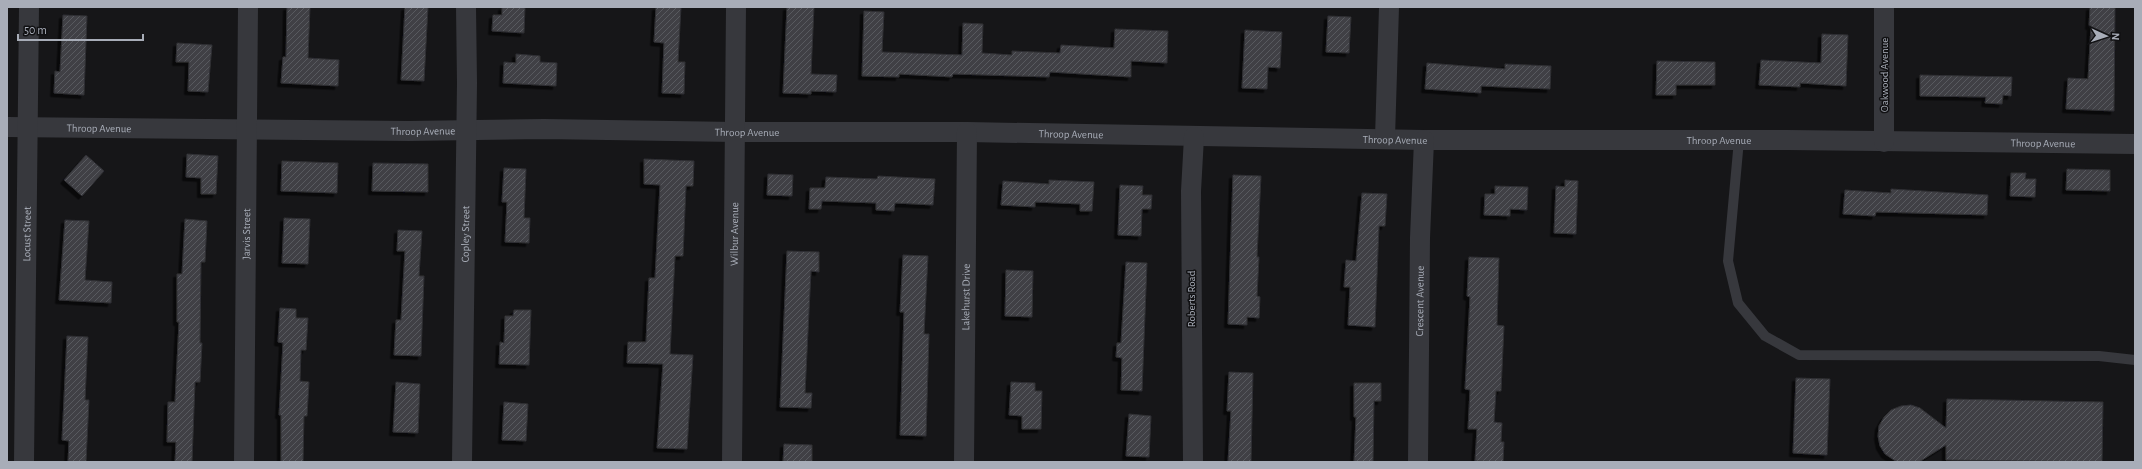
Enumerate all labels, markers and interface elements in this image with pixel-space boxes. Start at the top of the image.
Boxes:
scale bar [18,16,143,42]
north arrow [2086,16,2126,56]
text: 50 m [24,24,47,36]
text: N [2110,32,2121,41]
street label: Oakwood Avenue [1879,38,1890,112]
street label: Throop Avenue [67,122,131,134]
street label: Throop Avenue [391,125,455,137]
street label: Throop Avenue [714,126,779,138]
street label: Throop Avenue [1038,128,1103,140]
street label: Throop Avenue [1362,133,1427,146]
street label: Throop Avenue [1686,135,1751,146]
street label: Throop Avenue [2010,137,2075,149]
street label: Wilbur Avenue [728,202,740,266]
street label: Copley Street [459,205,471,262]
street label: Locust Street [21,206,32,262]
street label: Jarvis Street [240,208,252,260]
street label: Lakehurst Drive [960,264,971,330]
street label: Crescent Avenue [1414,266,1425,336]
street label: Roberts Road [1186,270,1197,327]

